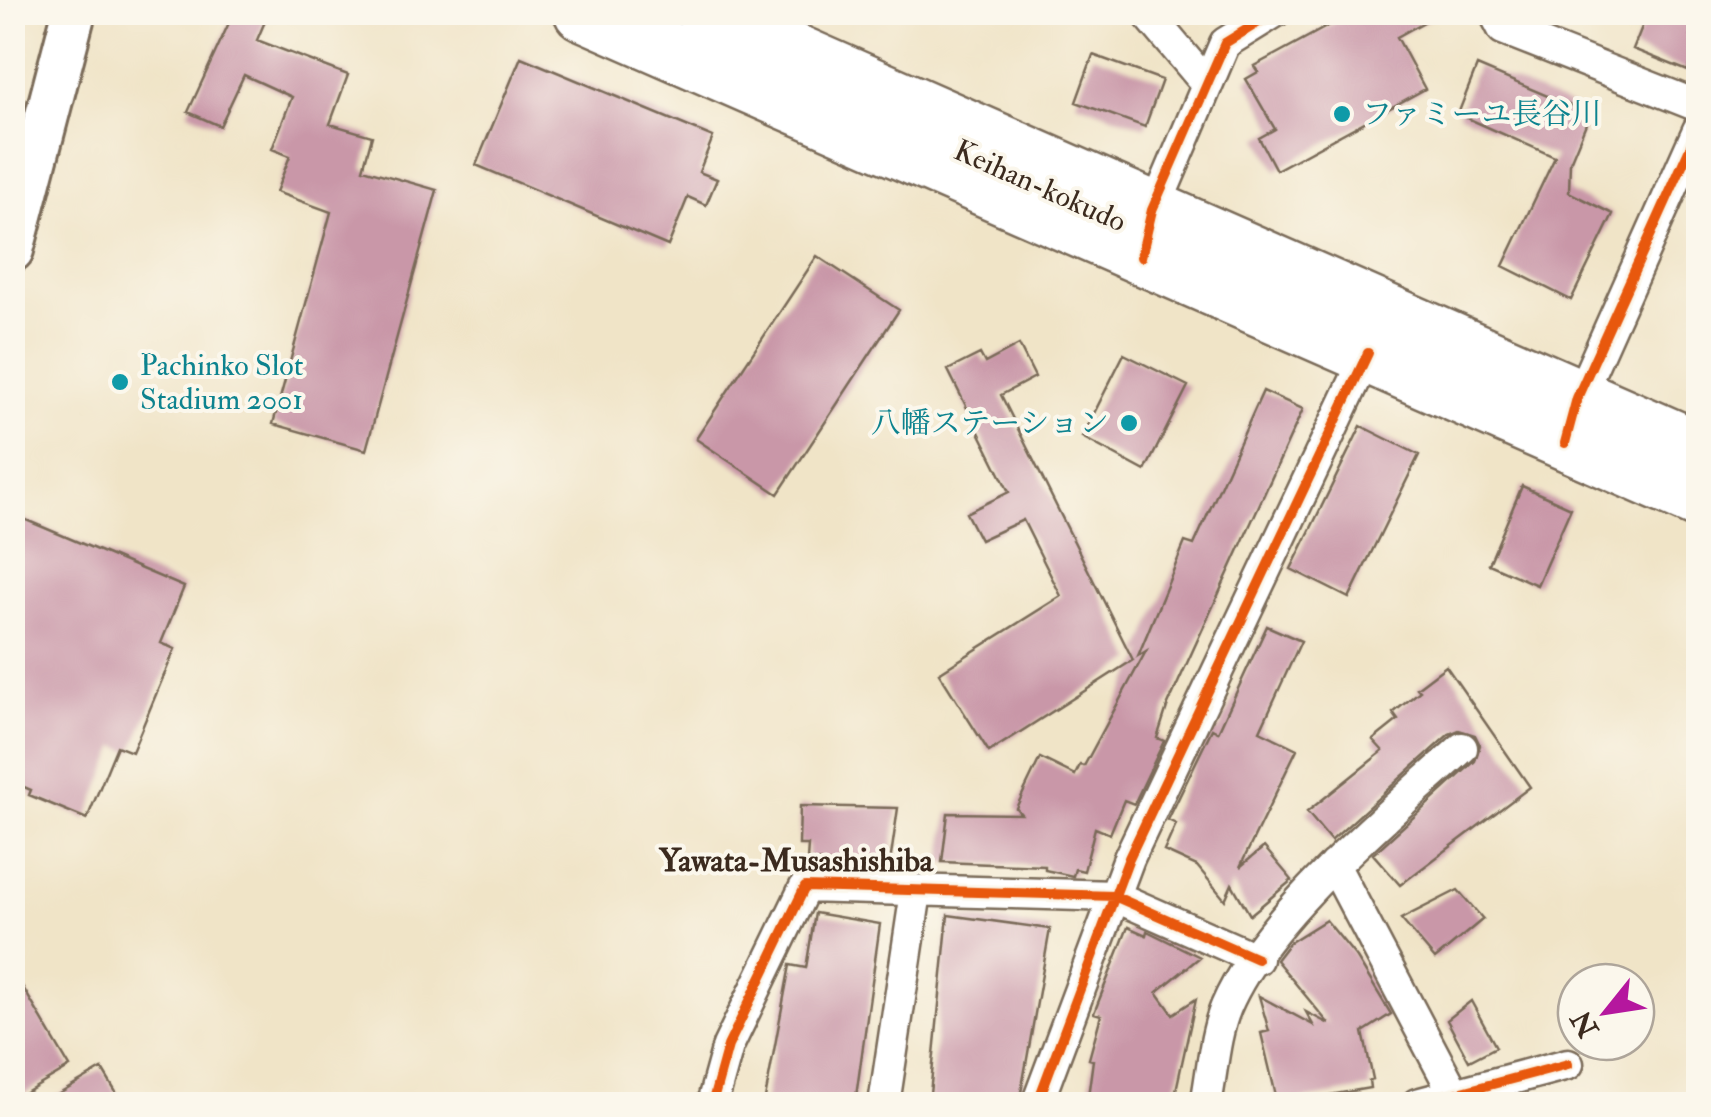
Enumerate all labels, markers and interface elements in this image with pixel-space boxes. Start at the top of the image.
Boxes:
place label: ファミーユ長谷川 [1362,96,1601,133]
marker: ファミーユ長谷川 [1331,103,1353,125]
street label: Keihan-kokudo [948,132,1132,240]
place label: Pachinko Slot Stadium 2001 [140,347,304,418]
marker: Pachinko Slot Stadium 2001 [109,371,131,393]
place label: 八幡ステーション [871,405,1109,442]
marker: 八幡ステーション [1118,412,1140,434]
district label: Yawata-Musashishiba [658,841,934,881]
north arrow [1556,962,1656,1062]
text: N [1564,1003,1608,1044]

